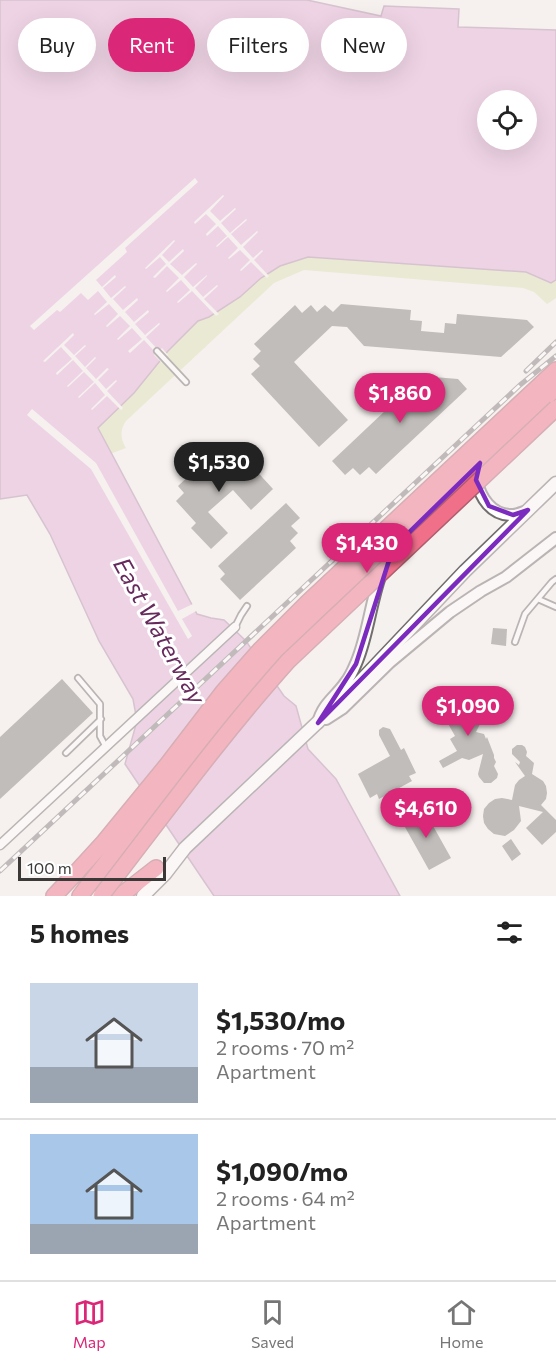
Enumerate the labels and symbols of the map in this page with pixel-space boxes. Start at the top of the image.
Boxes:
pin: $1,860 [351,373,449,424]
pin: $1,530 [170,442,268,493]
pin: $1,430 [318,523,416,574]
water label: East Waterway [108,552,213,710]
pin: $1,090 [419,686,517,737]
pin: $4,610 [377,788,475,839]
scale bar [18,854,166,882]

